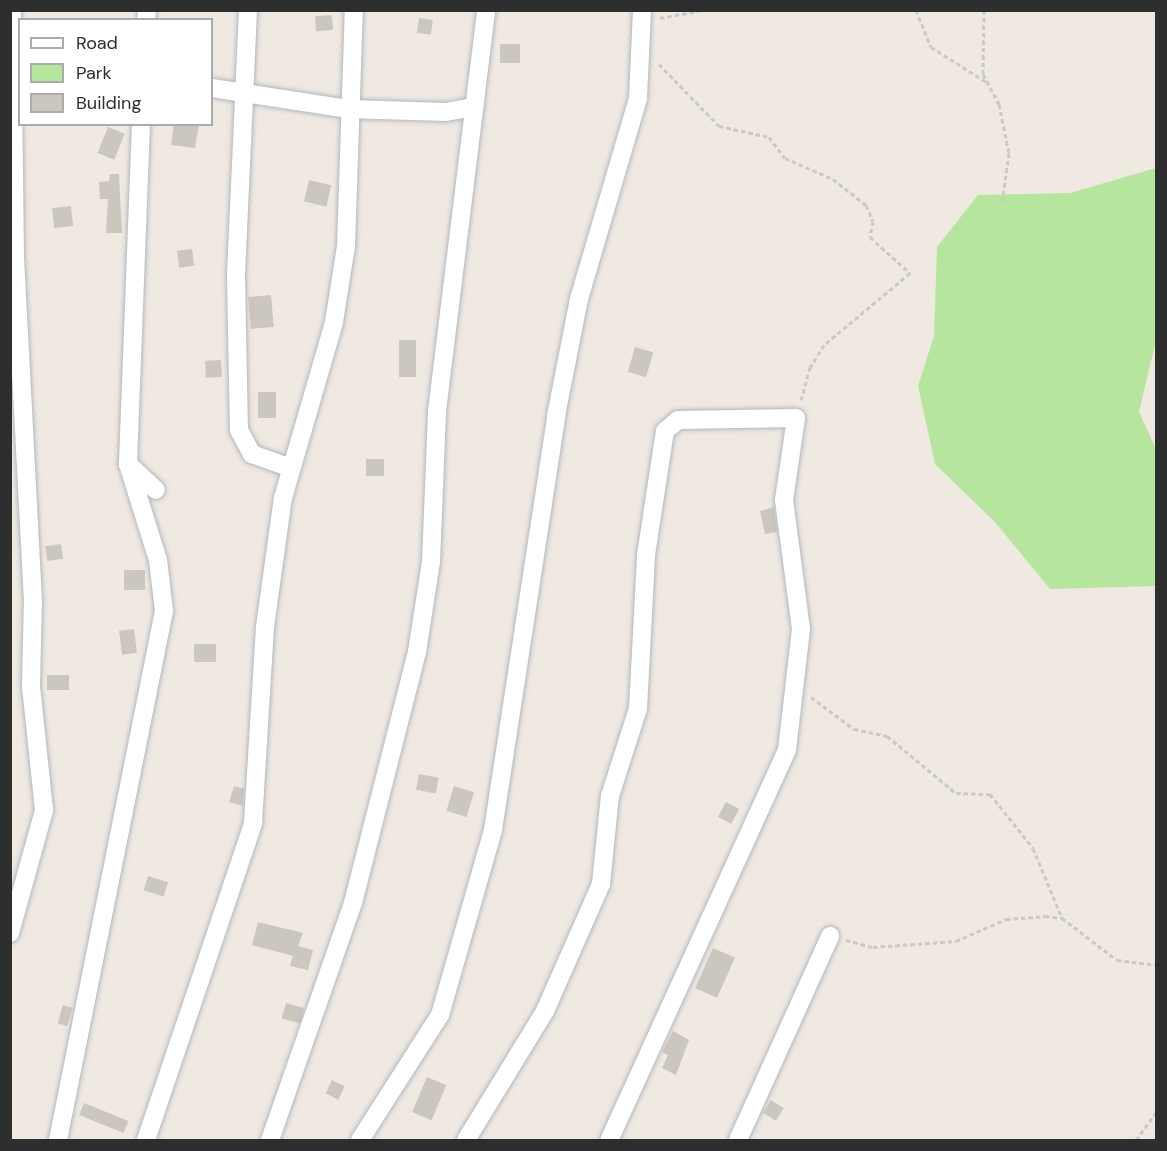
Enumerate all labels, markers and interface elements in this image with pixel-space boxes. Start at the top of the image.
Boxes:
legend [18,18,213,126]
text: Road [76,31,118,55]
text: Park [76,61,112,85]
text: Building [76,91,141,115]

